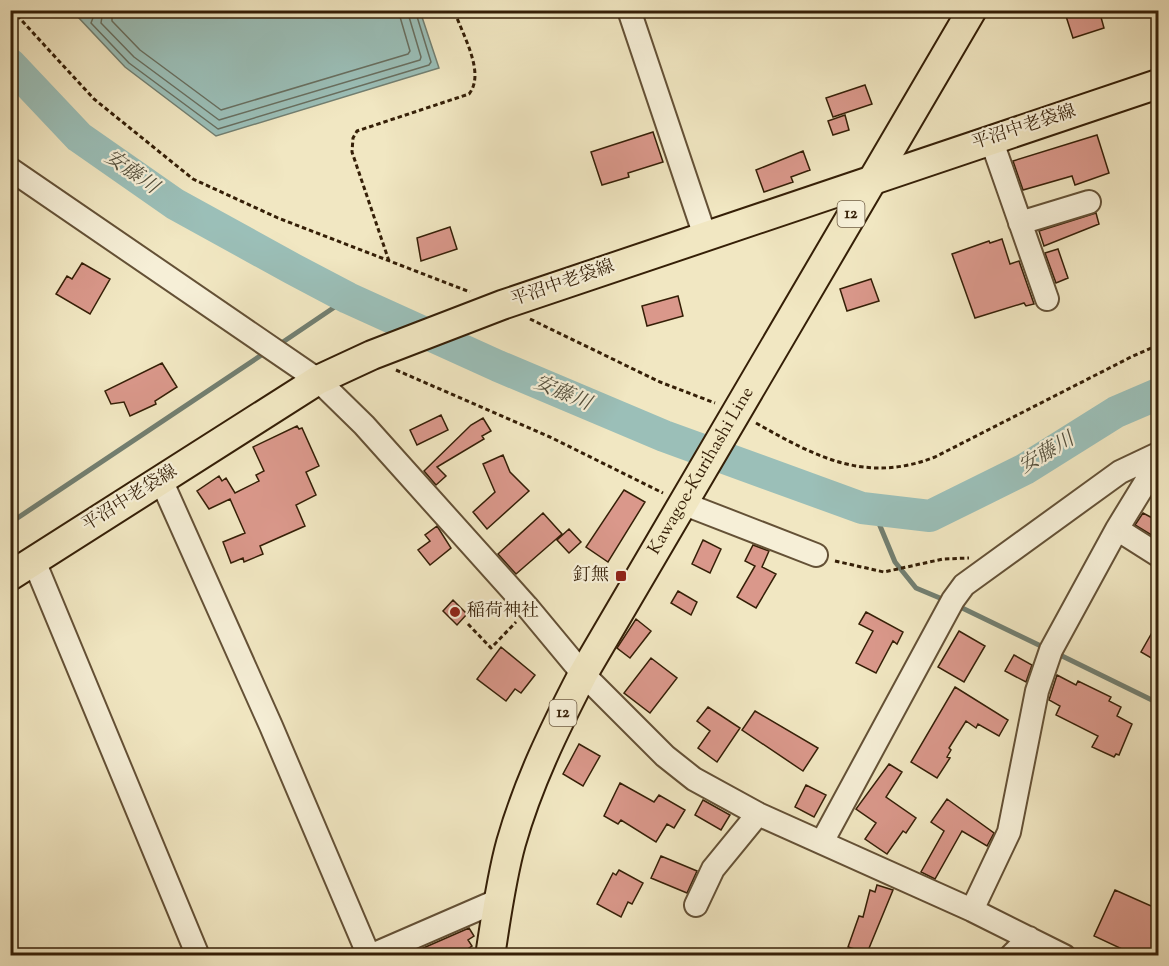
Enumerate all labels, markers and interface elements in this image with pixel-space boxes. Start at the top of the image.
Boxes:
street label: 平沼中老袋線 [969,99,1079,157]
water label: 安藤川 [98,144,166,203]
road number: 12 [838,201,864,227]
street label: 平沼中老袋線 [508,254,618,314]
water label: 安藤川 [529,369,597,420]
street label: Kawagoe-Kurihashi Line [642,382,761,560]
water label: 安藤川 [1014,425,1082,482]
street label: 平沼中老袋線 [77,459,183,539]
place label: 釘無 [573,563,609,589]
marker: 釘無 [614,569,628,583]
place label: 稲荷神社 [467,599,539,625]
marker: 稲荷神社 [448,605,462,619]
road number: 12 [550,700,576,726]

